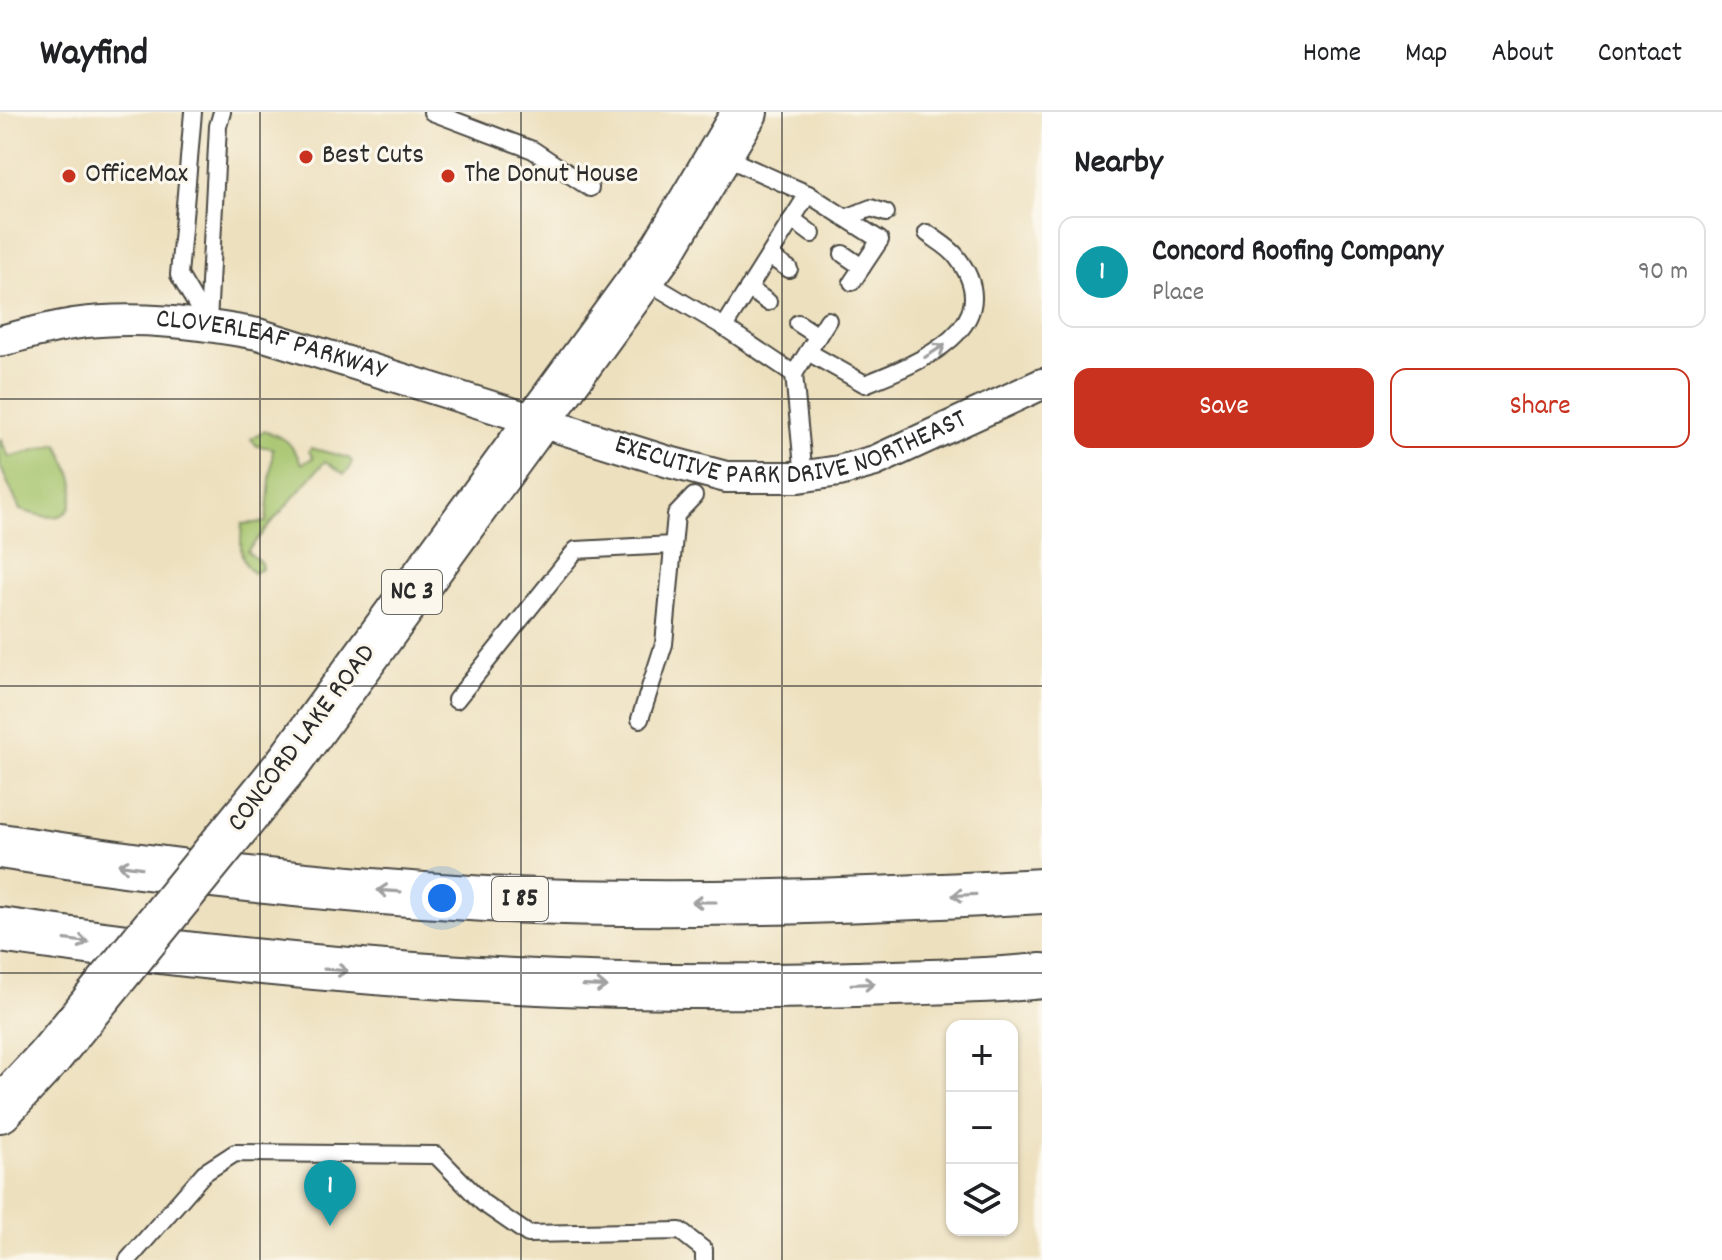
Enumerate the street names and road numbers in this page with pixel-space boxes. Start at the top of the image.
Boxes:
street label: CLOVERLEAF PARKWAY [155,301,391,393]
street label: EXECUTIVE PARK DRIVE NORTHEAST [609,401,974,497]
road number: NC 3 [382,570,442,614]
street label: CONCORD LAKE ROAD [219,637,387,841]
road number: I 85 [492,877,548,921]

